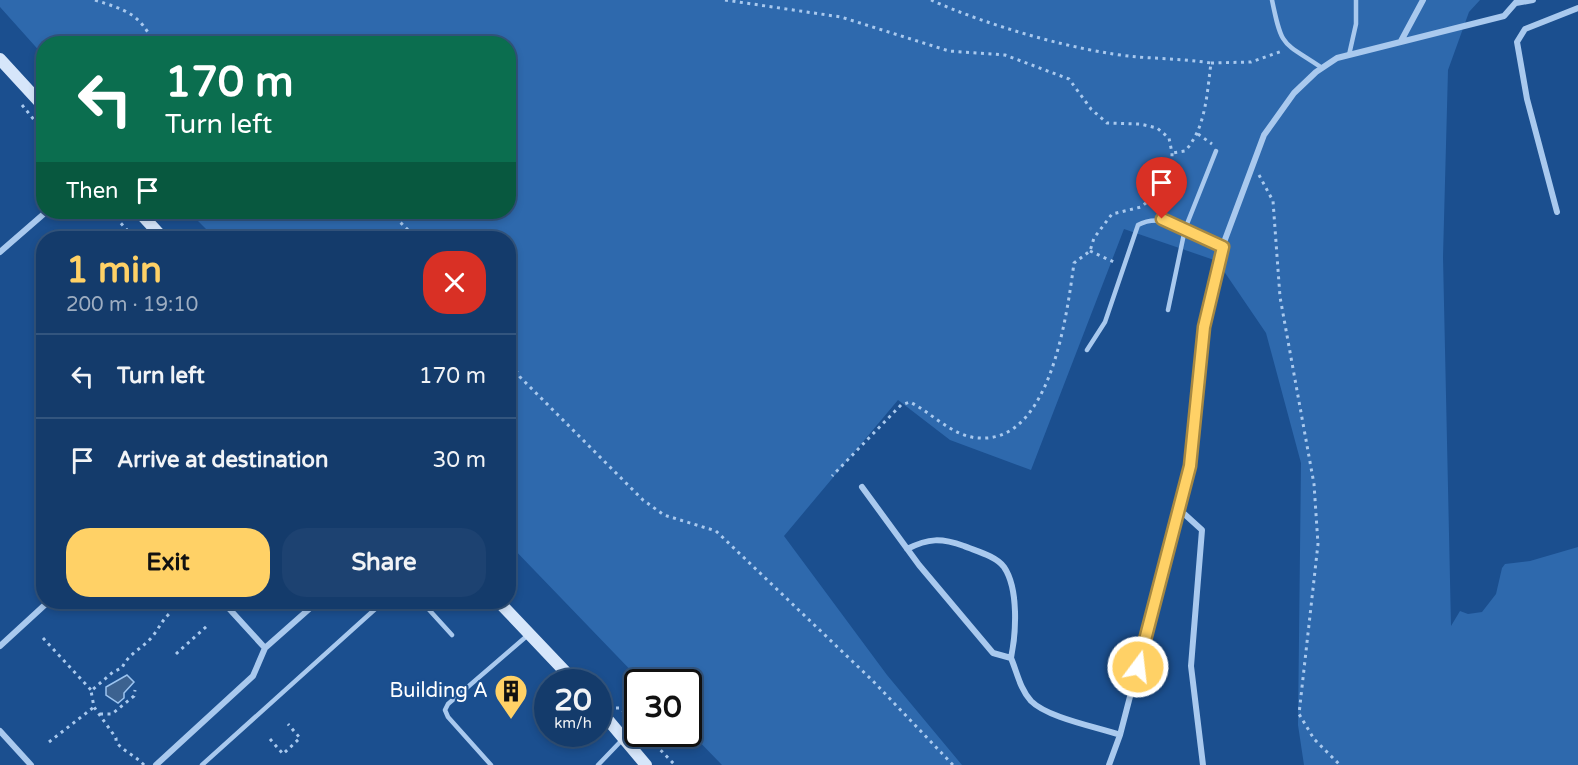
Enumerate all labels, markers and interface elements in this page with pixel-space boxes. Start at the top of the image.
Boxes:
text: 170 m [165,57,294,108]
icon: left [66,60,144,138]
text: Turn left [165,108,272,141]
pin [1136,157,1187,219]
icon: arrive [1145,166,1178,199]
icon: arrive [131,174,164,207]
text: Then [66,178,119,204]
text: 1 min [66,249,162,292]
button: close [423,251,486,314]
text: 200 m · 19:10 [66,293,198,317]
icon: left [66,360,99,393]
text: Turn left [117,363,205,389]
text: 170 m [419,363,486,389]
icon: arrive [66,444,99,477]
text: Arrive at destination [117,447,328,473]
text: 30 m [432,447,486,473]
button: Exit [66,528,270,597]
button: Share [282,528,486,597]
position arrow [1106,635,1170,699]
speed limit sign: 30 [624,669,702,747]
building icon: Building A [493,673,529,720]
place label: Building A [390,679,488,703]
text: 20 [554,682,592,719]
text: km/h [554,714,592,732]

